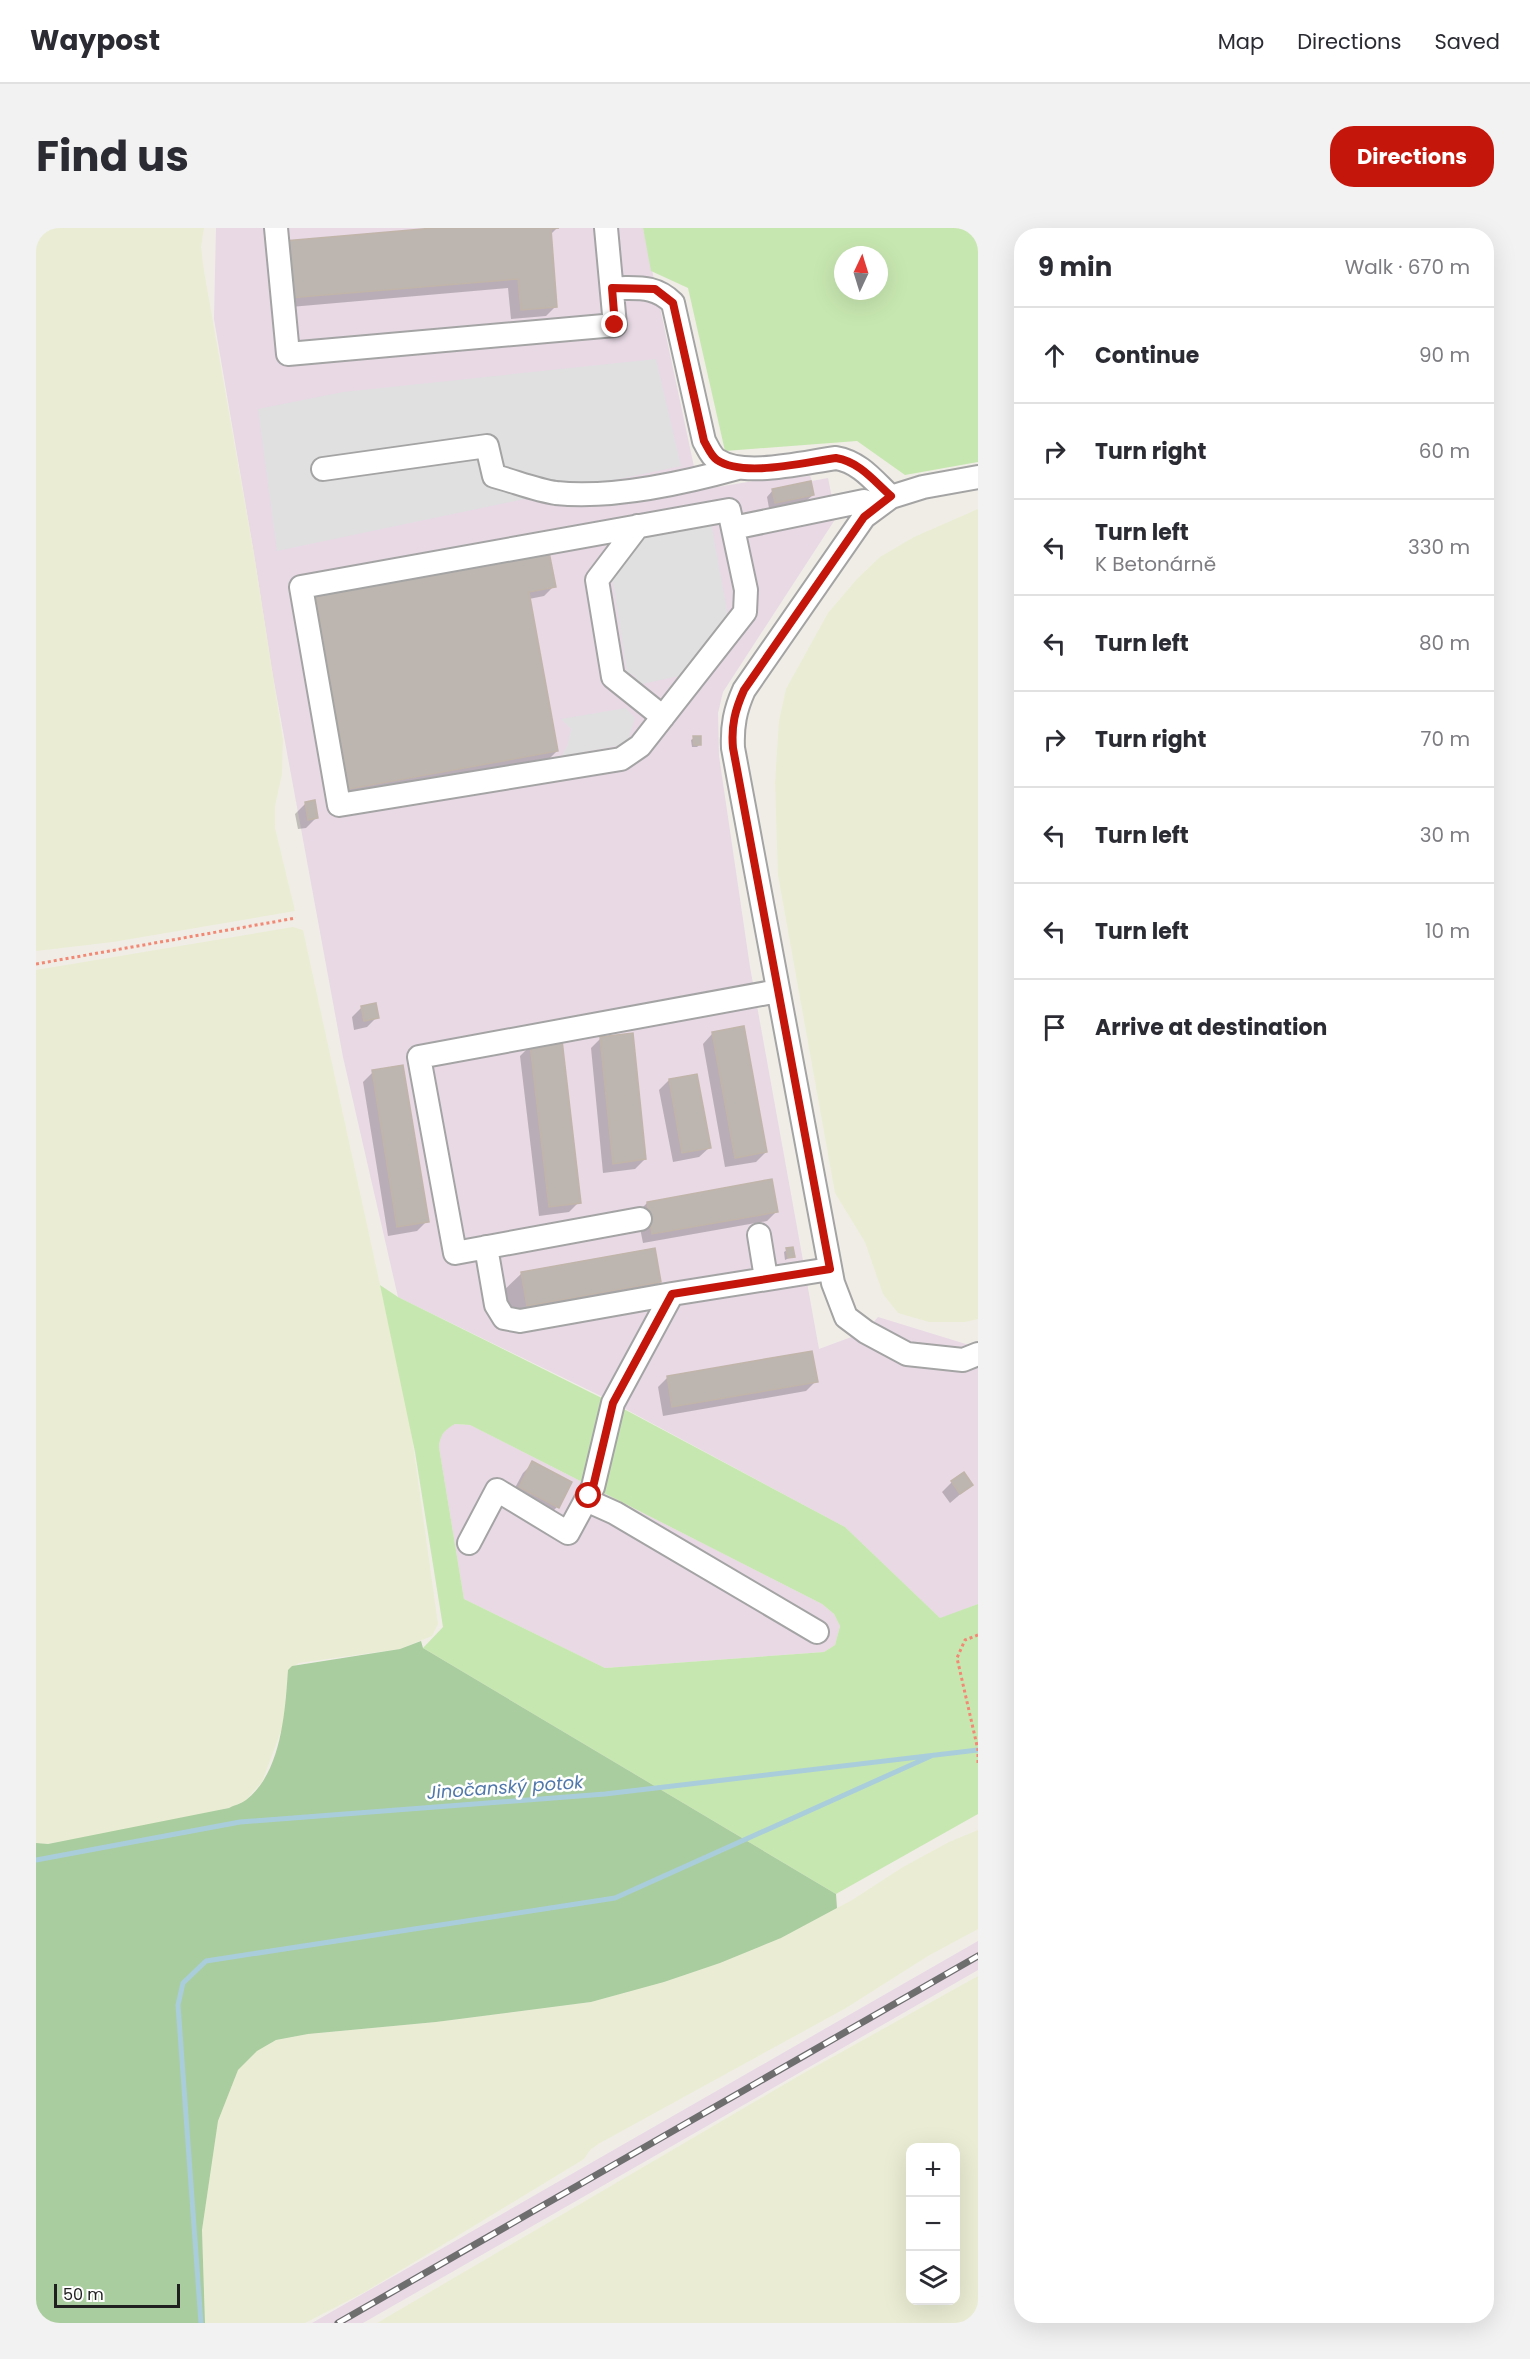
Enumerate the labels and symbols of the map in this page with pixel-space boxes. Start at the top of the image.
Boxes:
north arrow [834,246,888,300]
route end [601,311,627,337]
route start [575,1482,601,1508]
water label: Jinočanský potok [426,1769,585,1805]
scale bar [54,2281,180,2308]

